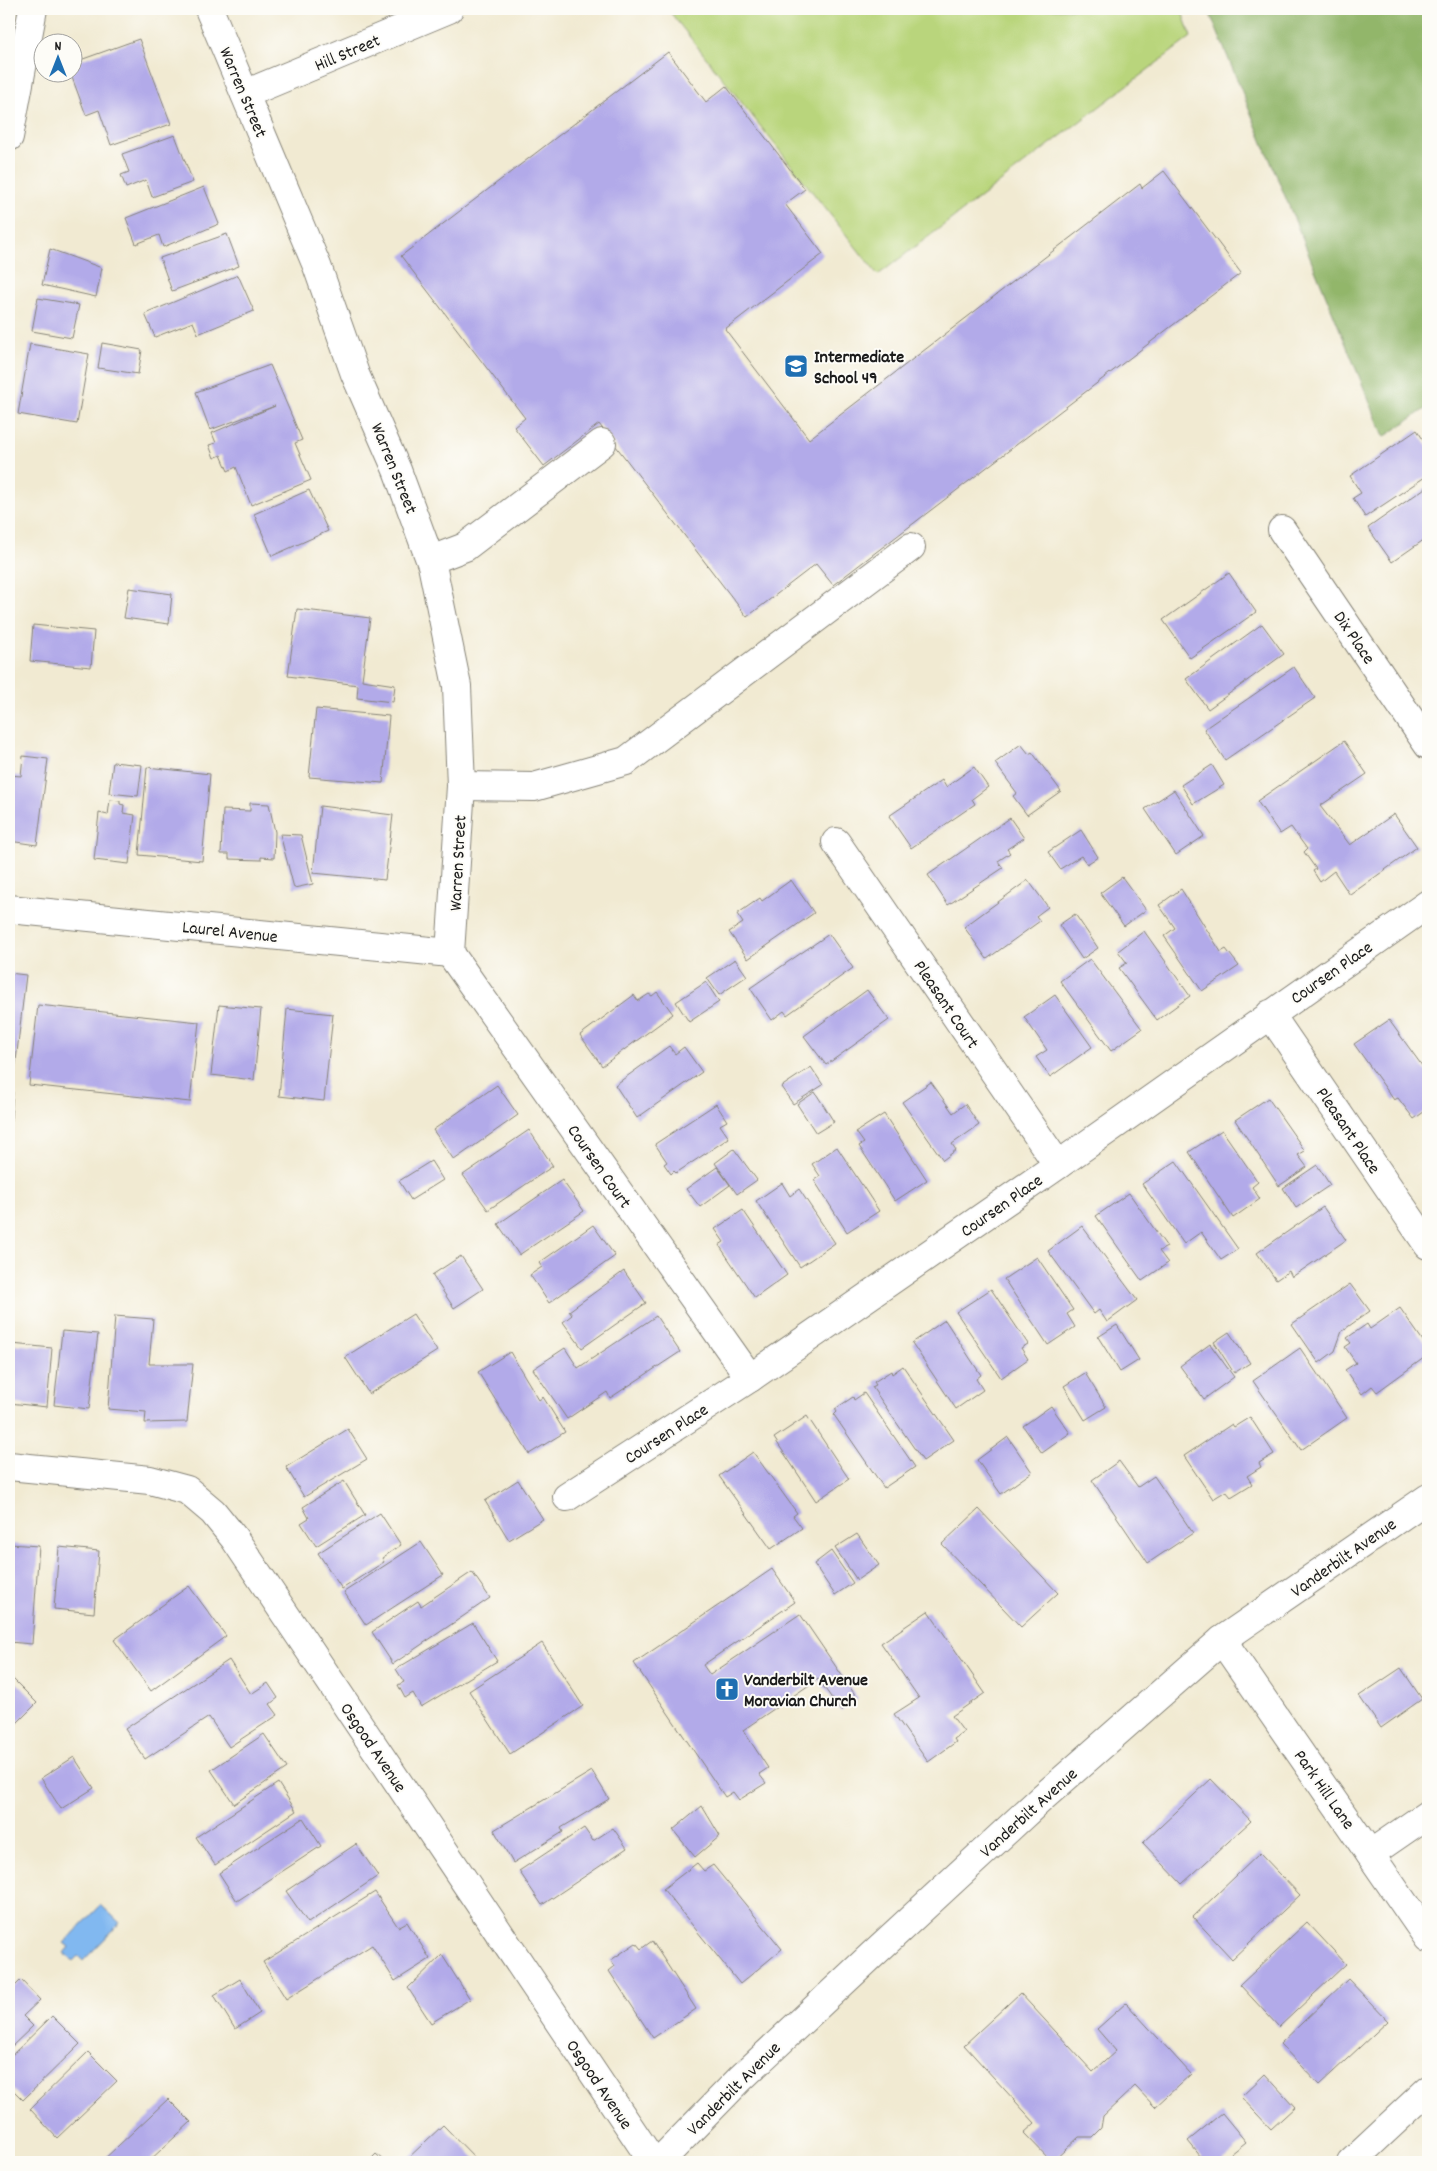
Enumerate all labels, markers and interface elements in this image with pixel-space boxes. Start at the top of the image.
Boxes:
street label: Hill Street [311,29,385,79]
north arrow [32,32,82,82]
text: N [55,37,62,57]
street label: Warren Street [211,44,272,142]
place label: Intermediate School 49 [814,346,904,392]
school or university icon: Intermediate School 49 [783,353,809,379]
street label: Warren Street [363,420,422,519]
street label: Dix Place [1326,607,1380,670]
street label: Warren Street [444,814,475,912]
street label: Laurel Avenue [181,916,279,951]
street label: Coursen Place [1286,936,1379,1012]
street label: Pleasant Court [906,956,984,1055]
street label: Pleasant Place [1309,1083,1385,1180]
street label: Coursen Court [560,1120,636,1215]
street label: Coursen Place [956,1169,1049,1245]
street label: Coursen Place [621,1399,714,1472]
street label: Vanderbilt Avenue [1287,1513,1402,1605]
place label: Vanderbilt Avenue Moravian Church [744,1669,868,1715]
church icon: Vanderbilt Avenue Moravian Church [714,1676,740,1702]
street label: Osgood Avenue [333,1698,411,1798]
street label: Park Hill Lane [1286,1746,1360,1835]
street label: Vanderbilt Avenue [975,1763,1084,1865]
street label: Osgood Avenue [559,2035,637,2135]
street label: Vanderbilt Avenue [682,2037,787,2142]

